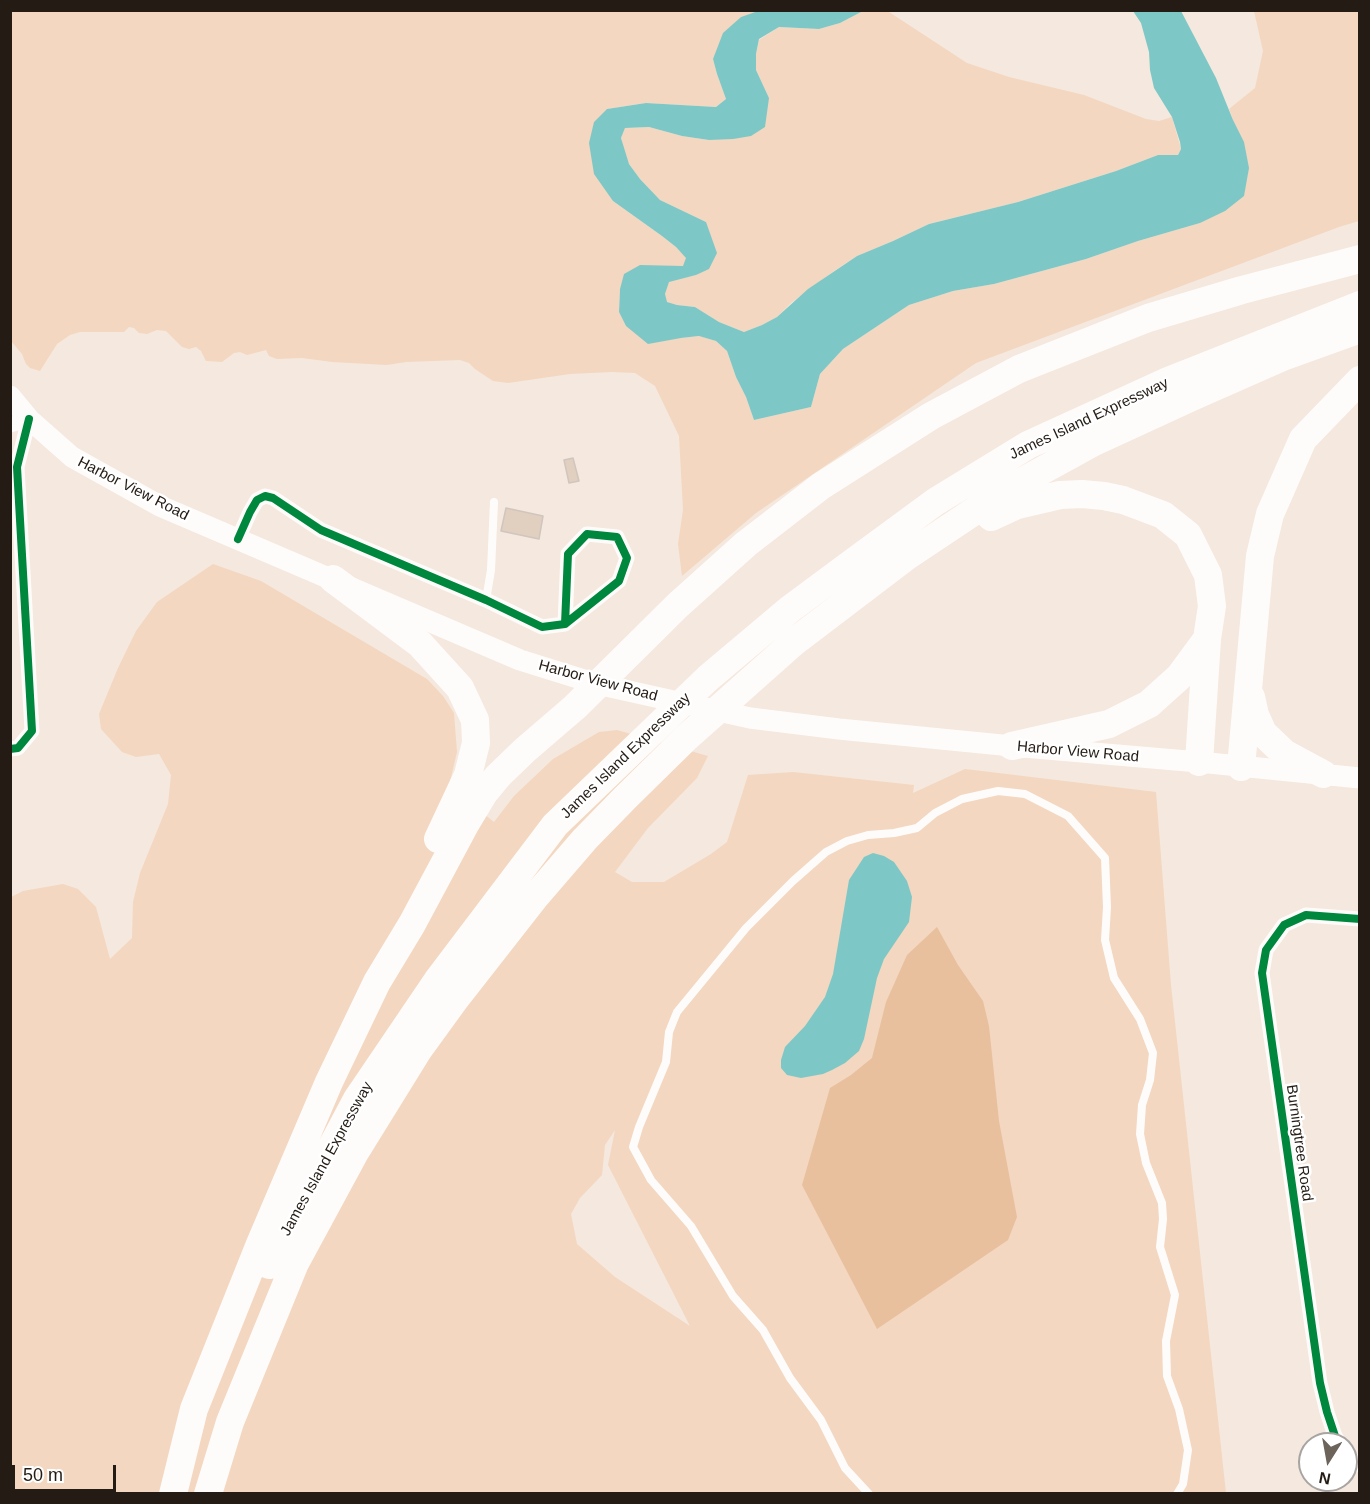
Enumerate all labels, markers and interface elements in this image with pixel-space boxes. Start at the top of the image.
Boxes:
street label: James Island Expressway [1007,374,1171,464]
street label: Harbor View Road [74,453,192,525]
street label: Harbor View Road [537,656,659,706]
street label: James Island Expressway [557,689,695,823]
street label: Harbor View Road [1016,738,1140,766]
street label: James Island Expressway [277,1079,377,1239]
street label: Burningtree Road [1282,1084,1316,1202]
north arrow [1298,1432,1358,1492]
scale bar [15,1453,118,1491]
text: 50 m [23,1465,63,1485]
text: N [1318,1469,1332,1488]

